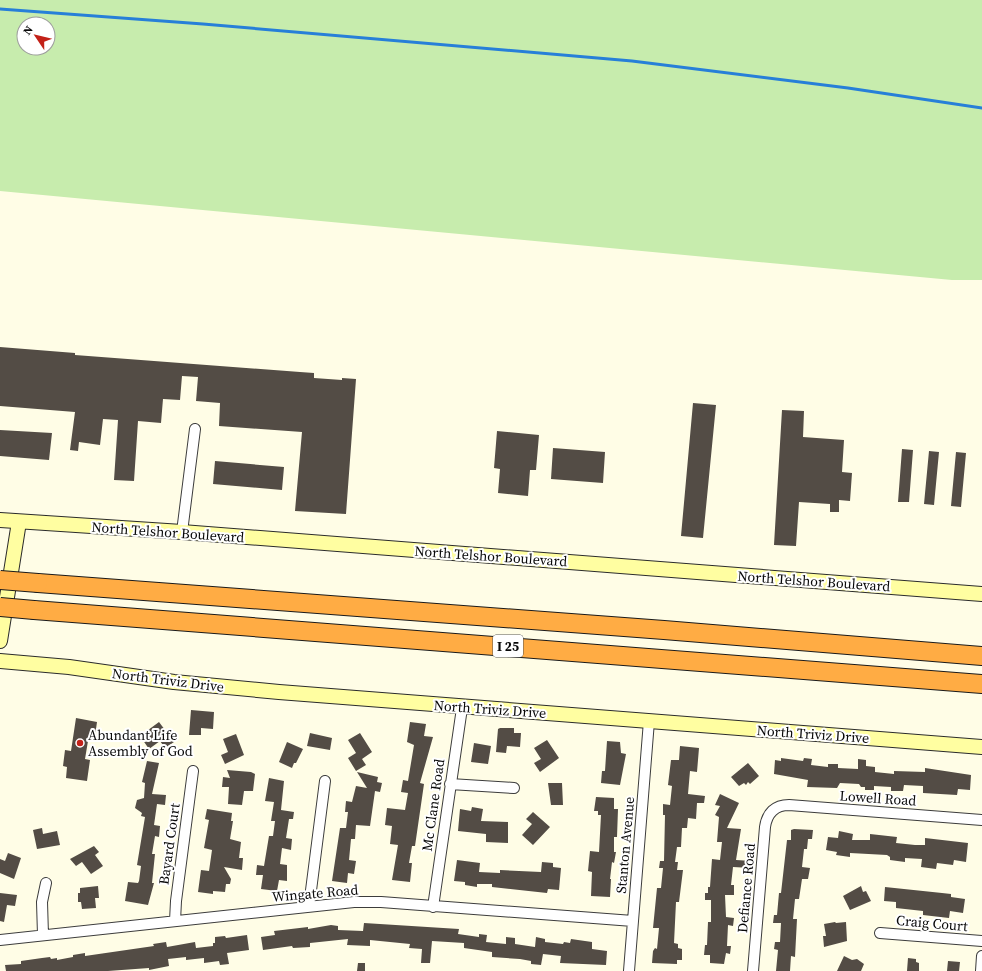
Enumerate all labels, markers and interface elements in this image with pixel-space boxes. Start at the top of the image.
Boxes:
north arrow [16,16,56,56]
text: N [20,23,37,38]
street label: North Telshor Boulevard [91,517,245,547]
street label: North Telshor Boulevard [414,541,568,571]
street label: North Telshor Boulevard [737,566,891,596]
road number: I 25 [493,635,523,657]
street label: North Triviz Drive [111,663,225,697]
street label: North Triviz Drive [433,695,547,723]
street label: North Triviz Drive [756,720,870,748]
place label: Abundant Life Assembly of God [88,725,193,761]
marker: Abundant Life Assembly of God [75,738,85,748]
street label: Mc Clane Road [417,758,449,852]
street label: Lowell Road [839,785,917,811]
street label: Stanton Avenue [611,796,639,894]
street label: Bayard Court [153,802,185,886]
street label: Defiance Road [732,842,760,934]
street label: Wingate Road [271,879,359,907]
street label: Craig Court [895,910,969,936]

